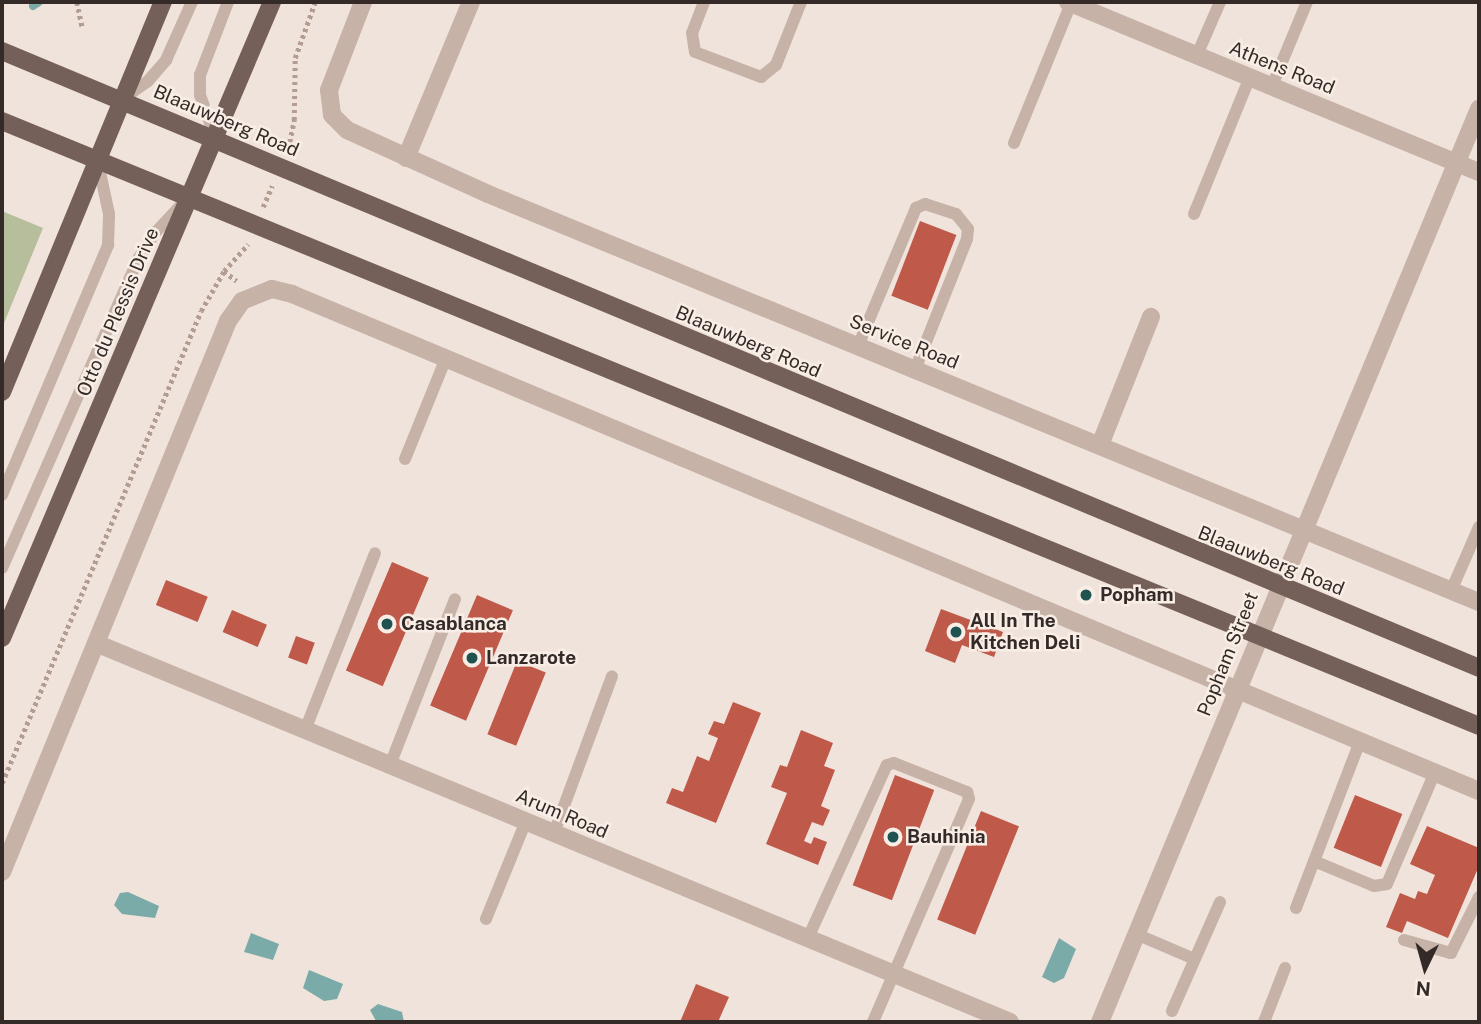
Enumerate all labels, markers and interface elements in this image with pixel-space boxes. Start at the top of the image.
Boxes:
street label: Athens Road [1226,37,1338,99]
street label: Blaauwberg Road [150,80,302,162]
street label: Otto du Plessis Drive [72,224,164,400]
street label: Blaauwberg Road [672,301,824,383]
street label: Service Road [846,310,962,374]
street label: Blaauwberg Road [1194,521,1348,601]
place label: Popham [1100,584,1174,606]
marker: Popham [1078,587,1094,603]
street label: Popham Street [1193,589,1263,719]
place label: All In The Kitchen Deli [970,610,1080,654]
place label: Casablanca [401,613,507,635]
marker: Casablanca [379,616,395,632]
marker: All In The Kitchen Deli [948,624,964,640]
place label: Lanzarote [486,647,576,669]
marker: Lanzarote [464,650,480,666]
street label: Arum Road [512,784,612,844]
place label: Bauhinia [907,826,986,848]
marker: Bauhinia [885,829,901,845]
north arrow [1390,933,1460,1003]
text: N [1415,977,1432,1001]

